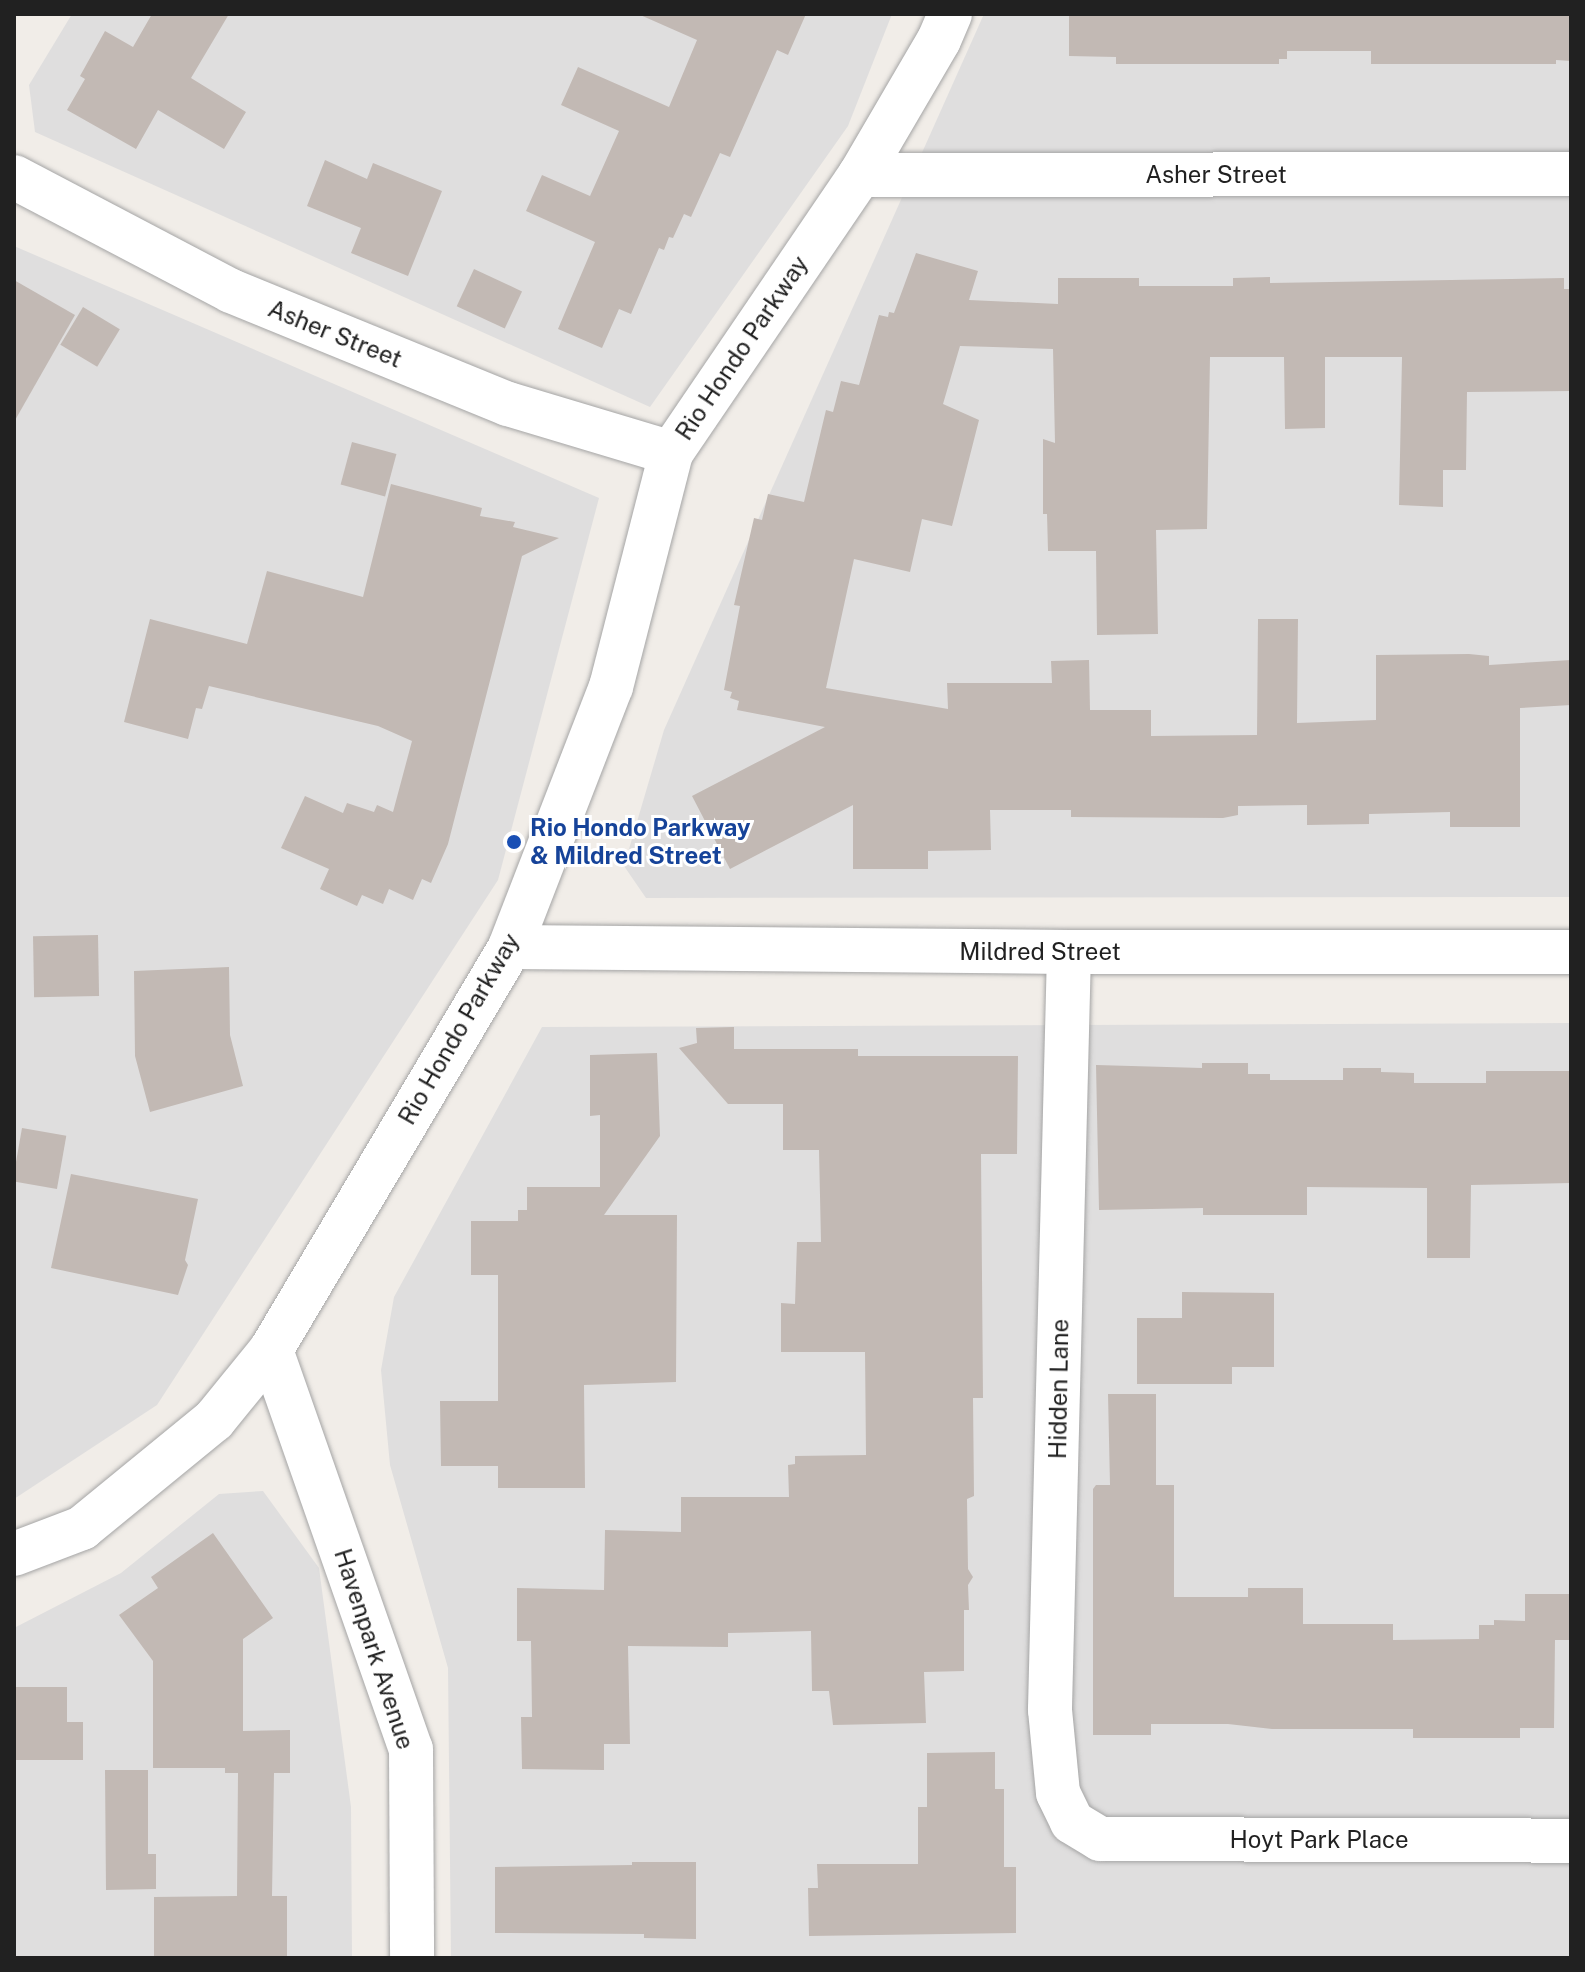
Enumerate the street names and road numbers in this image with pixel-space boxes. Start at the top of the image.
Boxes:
street label: Asher Street [1145,161,1287,189]
street label: Rio Hondo Parkway [670,250,814,446]
street label: Asher Street [264,294,406,374]
street label: Rio Hondo Parkway [392,928,526,1130]
street label: Mildred Street [959,938,1121,966]
street label: Hidden Lane [1043,1319,1075,1459]
street label: Havenpark Avenue [328,1545,420,1753]
street label: Hoyt Park Place [1230,1826,1408,1854]

